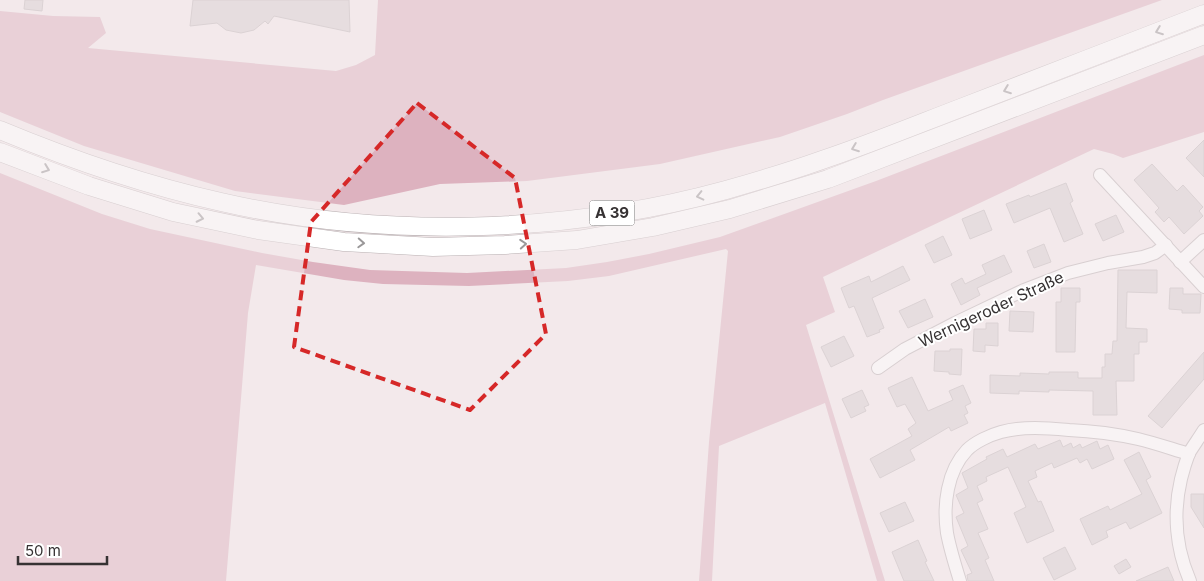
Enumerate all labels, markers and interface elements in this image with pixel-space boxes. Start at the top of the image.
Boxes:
one-way arrow [1155,25,1163,35]
one-way arrow [1003,84,1012,94]
one-way arrow [851,142,860,152]
one-way arrow [41,163,49,173]
one-way arrow [696,190,705,201]
road number: A 39 [590,200,634,226]
one-way arrow [196,212,205,223]
one-way arrow [357,238,365,248]
one-way arrow [519,239,527,250]
street label: Wernigeroder Straße [915,267,1067,351]
scale bar [18,534,106,566]
text: 50 m [25,541,61,560]

